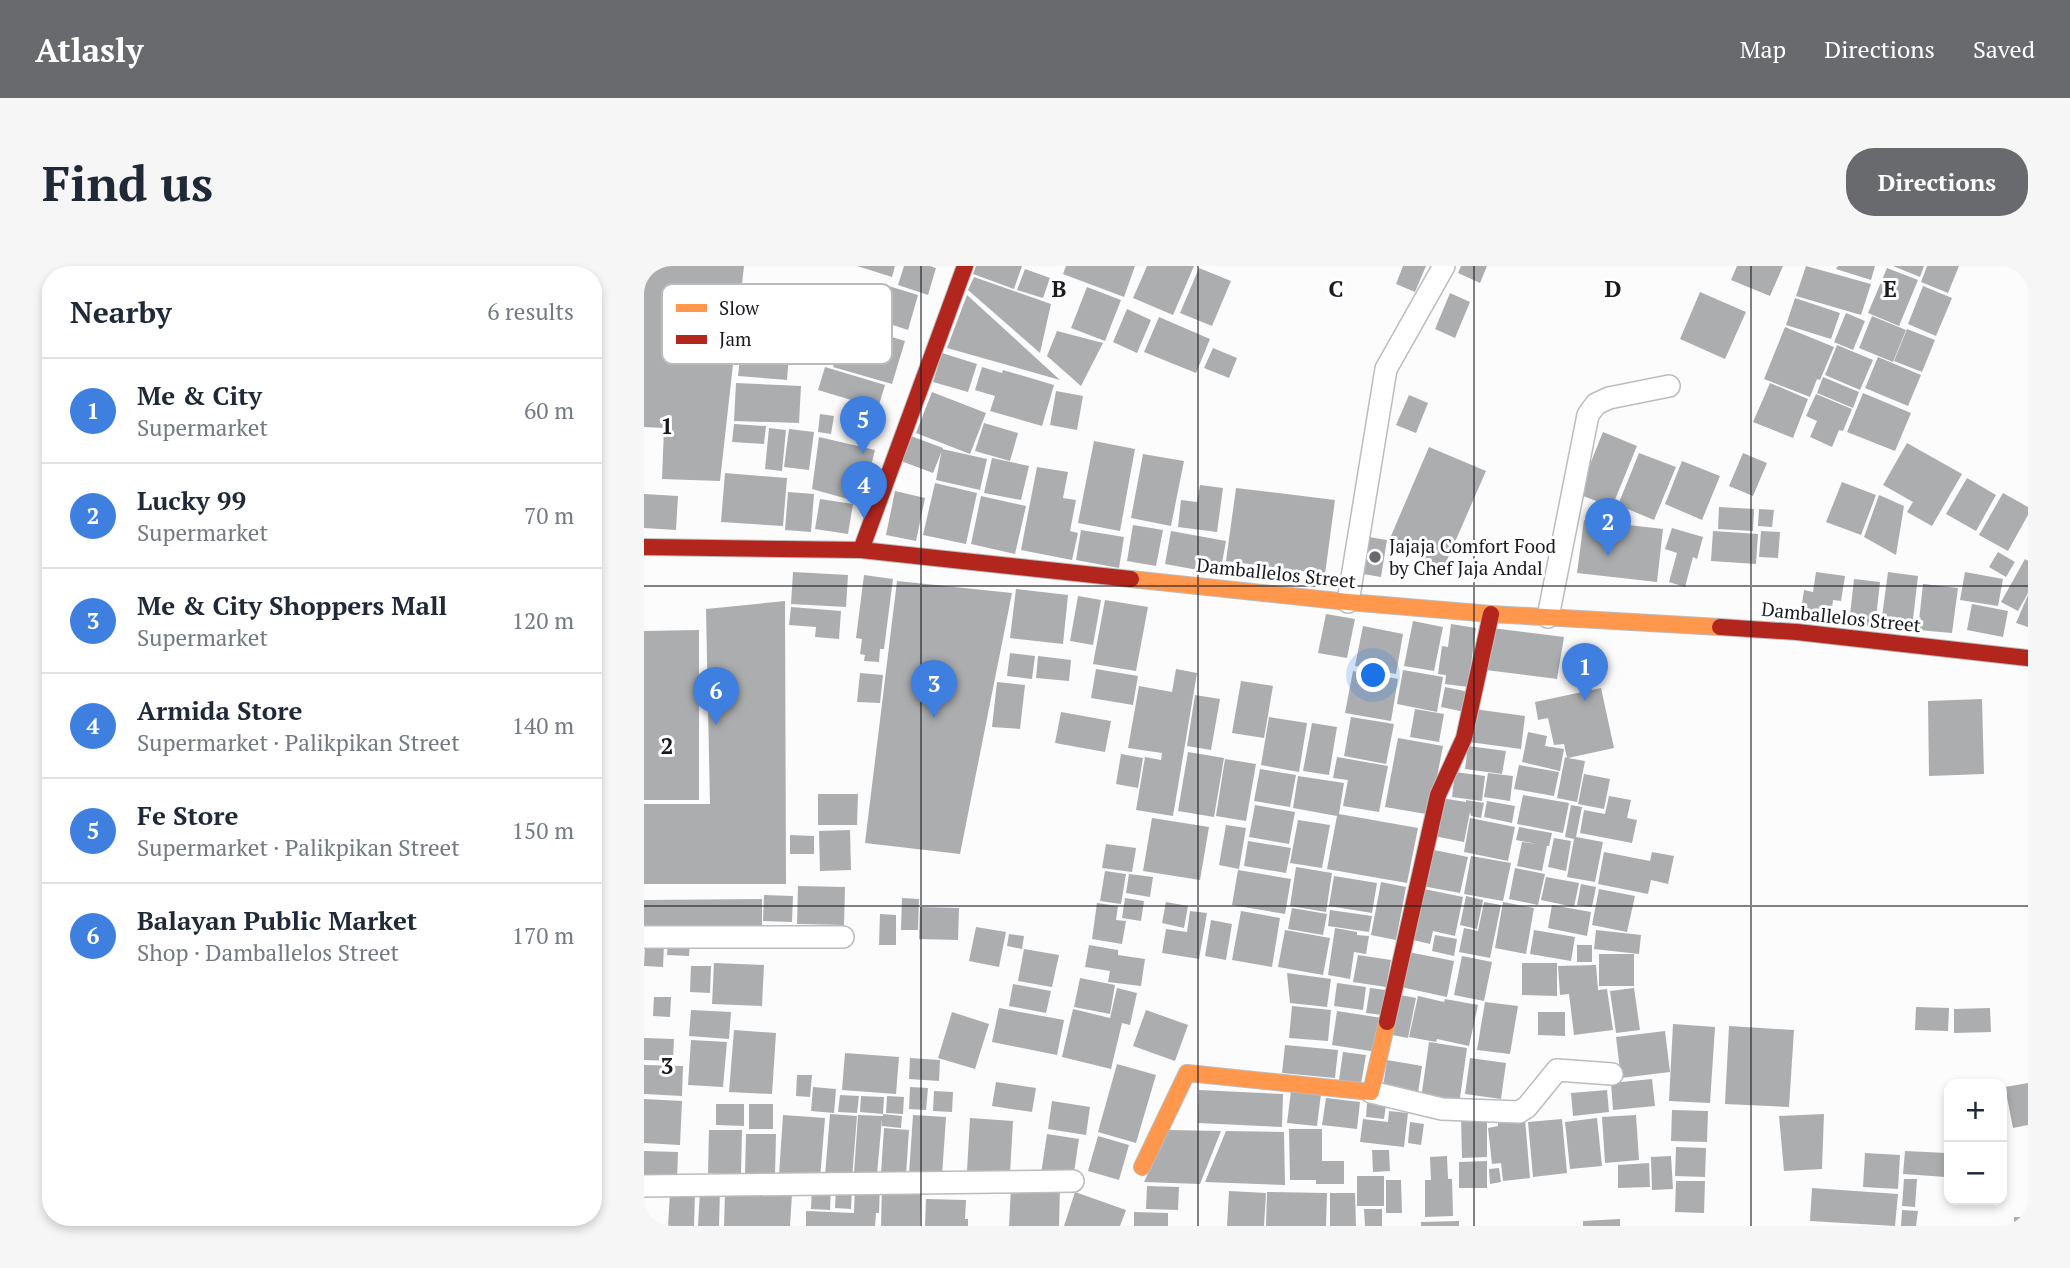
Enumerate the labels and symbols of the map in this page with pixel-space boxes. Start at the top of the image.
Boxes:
text: B [1052,273,1067,304]
text: C [1329,273,1344,304]
text: D [1605,273,1622,304]
text: E [1883,273,1897,304]
legend [662,284,892,364]
text: Slow [719,295,760,320]
text: Jam [719,326,752,351]
pin: 5 [840,396,886,454]
text: 1 [661,410,674,441]
pin: 4 [841,461,887,519]
pin: 2 [1585,498,1631,556]
place label: Jajaja Comfort Food by Chef Jaja Andal [1389,533,1556,580]
marker: Jajaja Comfort Food by Chef Jaja Andal [1367,549,1383,565]
street label: Damballelos Street [1195,552,1357,593]
street label: Damballelos Street [1760,596,1922,637]
pin: 1 [1562,643,1608,701]
your location [1356,658,1390,692]
pin: 3 [911,660,957,718]
pin: 6 [693,667,739,725]
text: 2 [661,730,674,761]
text: 3 [661,1050,674,1081]

